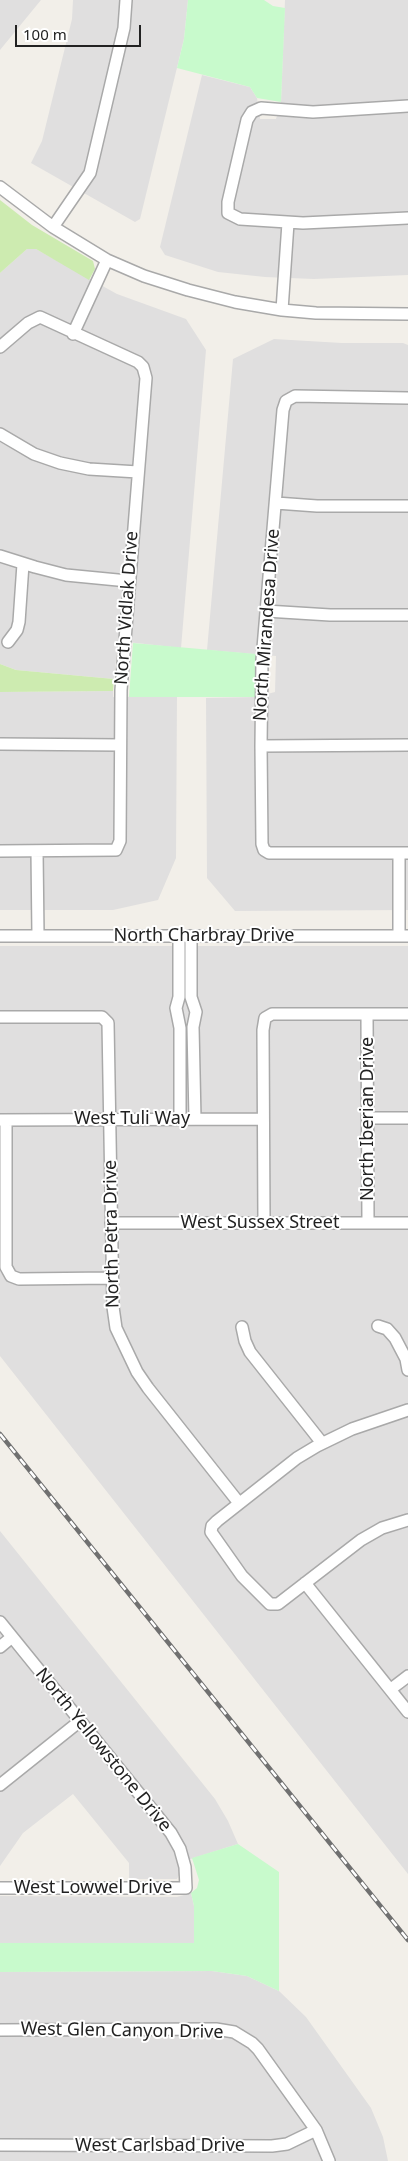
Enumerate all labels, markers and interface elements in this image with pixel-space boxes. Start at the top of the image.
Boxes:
scale bar [18,15,144,47]
text: 100 m [23,24,67,44]
street label: North Mirandesa Drive [250,528,284,722]
street label: North Vidlak Drive [111,530,143,686]
street label: North Charbray Drive [114,925,294,947]
street label: North Iberian Drive [357,1037,379,1201]
street label: West Tuli Way [74,1108,190,1130]
street label: North Petra Drive [100,1160,124,1308]
street label: West Sussex Street [181,1212,339,1234]
street label: North Yellowstone Drive [30,1664,176,1836]
street label: West Lowwel Drive [14,1877,172,1899]
street label: West Glen Canyon Drive [20,2018,224,2044]
street label: West Carlsbad Drive [75,2135,245,2157]

